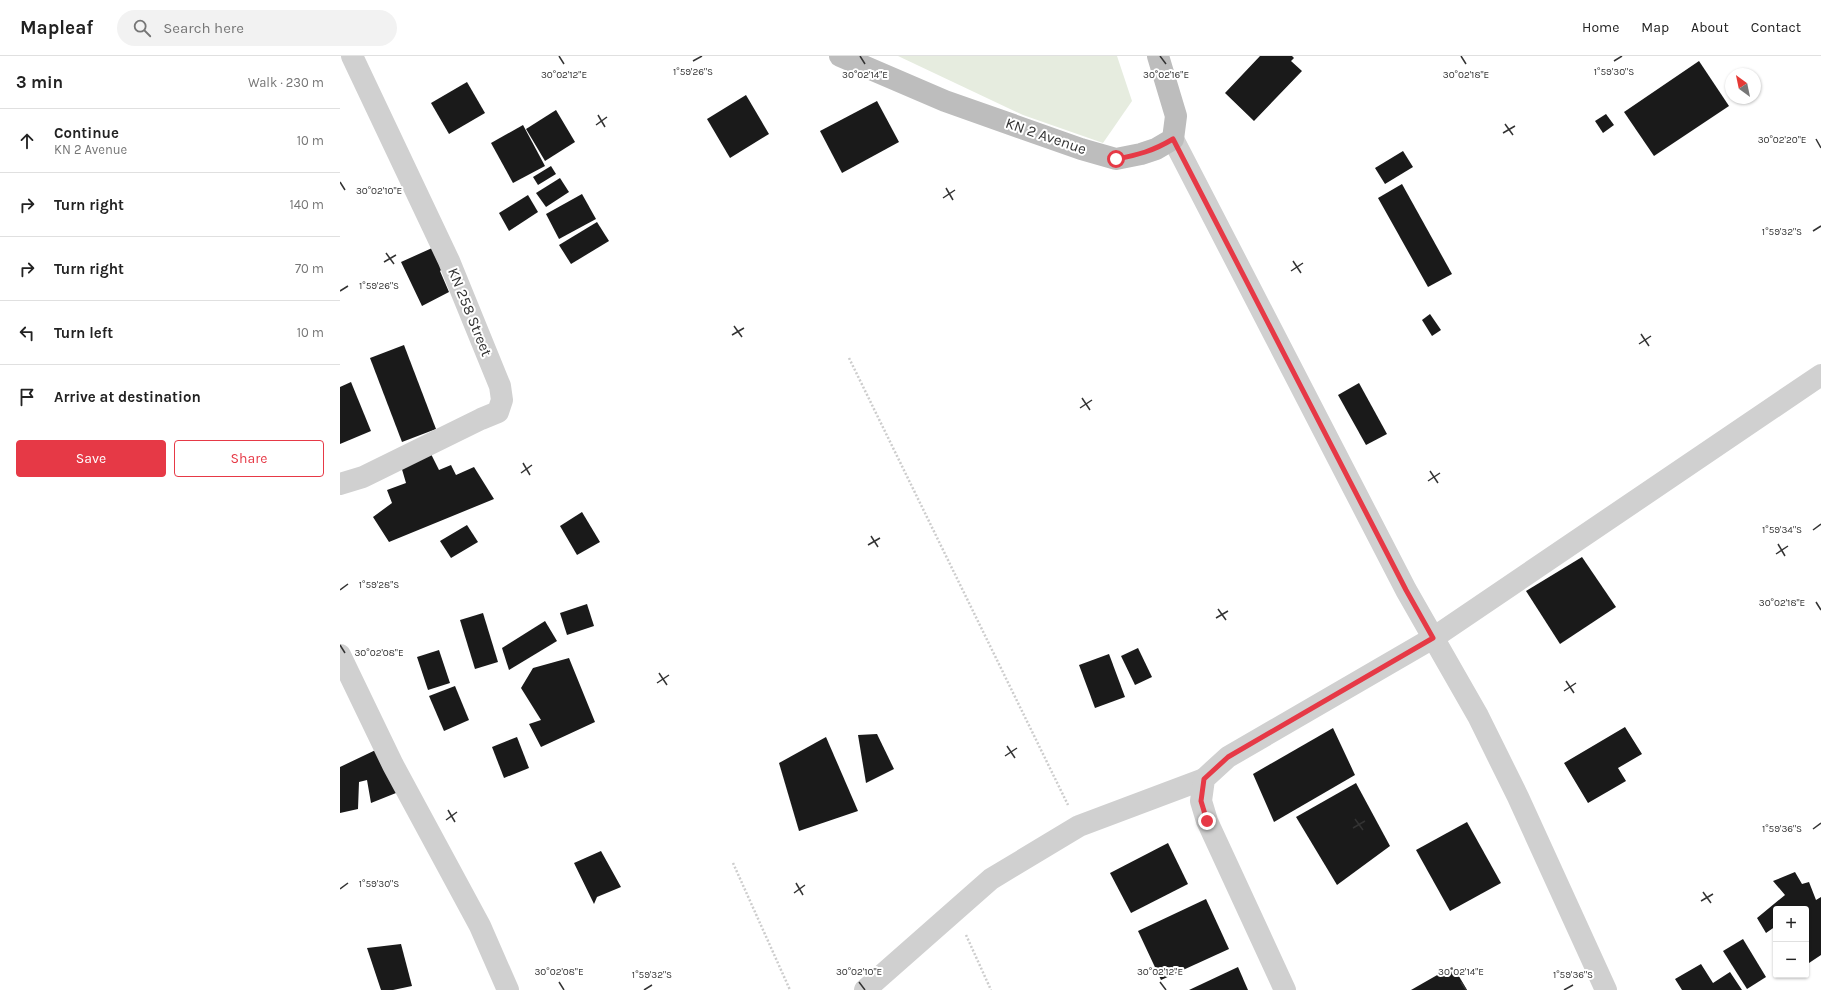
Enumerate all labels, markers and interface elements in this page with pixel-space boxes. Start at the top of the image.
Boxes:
search box [117,10,397,46]
text: Mapleaf [20,17,93,39]
icon: search [131,17,153,39]
text: Search here [163,19,244,37]
text: Home [1582,19,1619,36]
text: Map [1641,19,1669,36]
text: About [1691,19,1729,36]
text: Contact [1751,19,1801,36]
text: 1°59'26"S [673,66,713,78]
text: 1°59'30"S [1594,66,1634,78]
north arrow [1725,68,1761,104]
text: 30°02'12"E [541,69,587,81]
text: 30°02'14"E [842,69,888,81]
text: 30°02'16"E [1143,69,1189,81]
text: 30°02'18"E [1443,69,1489,81]
text: 3 min [16,72,63,92]
text: Walk · 230 m [248,75,324,90]
street label: KN 2 Avenue [1003,114,1089,158]
text: Continue [54,124,119,142]
icon: ahead [16,130,38,152]
text: 10 m [297,133,324,148]
text: 30°02'20"E [1758,134,1806,146]
text: KN 2 Avenue [54,142,127,157]
route start [1107,150,1125,168]
text: 30°02'10"E [356,185,402,197]
icon: right [16,194,38,216]
text: Turn right [54,196,124,214]
text: 140 m [289,197,324,212]
text: 1°59'32"S [1762,226,1802,238]
icon: right [16,258,38,280]
text: Turn right [54,260,124,278]
text: 70 m [295,261,324,276]
street label: KN 258 Street [444,265,496,359]
text: 1°59'26"S [359,280,399,292]
icon: left [16,322,38,344]
text: Turn left [54,324,113,342]
text: 10 m [297,325,324,340]
icon: arrive [16,386,38,408]
text: Arrive at destination [54,388,201,406]
button: Save [16,440,166,477]
button: Share [174,440,324,477]
text: 1°59'34"S [1762,524,1802,536]
text: 1°59'28"S [359,579,399,591]
text: 30°02'18"E [1759,597,1805,609]
text: 30°02'08"E [354,647,404,659]
route end [1198,812,1216,830]
text: 1°59'36"S [1762,823,1802,835]
text: 1°59'30"S [359,878,399,890]
map controls [1773,906,1809,978]
button: + [1773,906,1809,942]
button: − [1773,942,1809,978]
text: 30°02'08"E [534,966,584,978]
text: 30°02'10"E [836,966,882,978]
text: 30°02'12"E [1137,966,1183,978]
text: 30°02'14"E [1438,966,1484,978]
text: 1°59'32"S [632,969,672,981]
text: 1°59'36"S [1553,969,1593,981]

